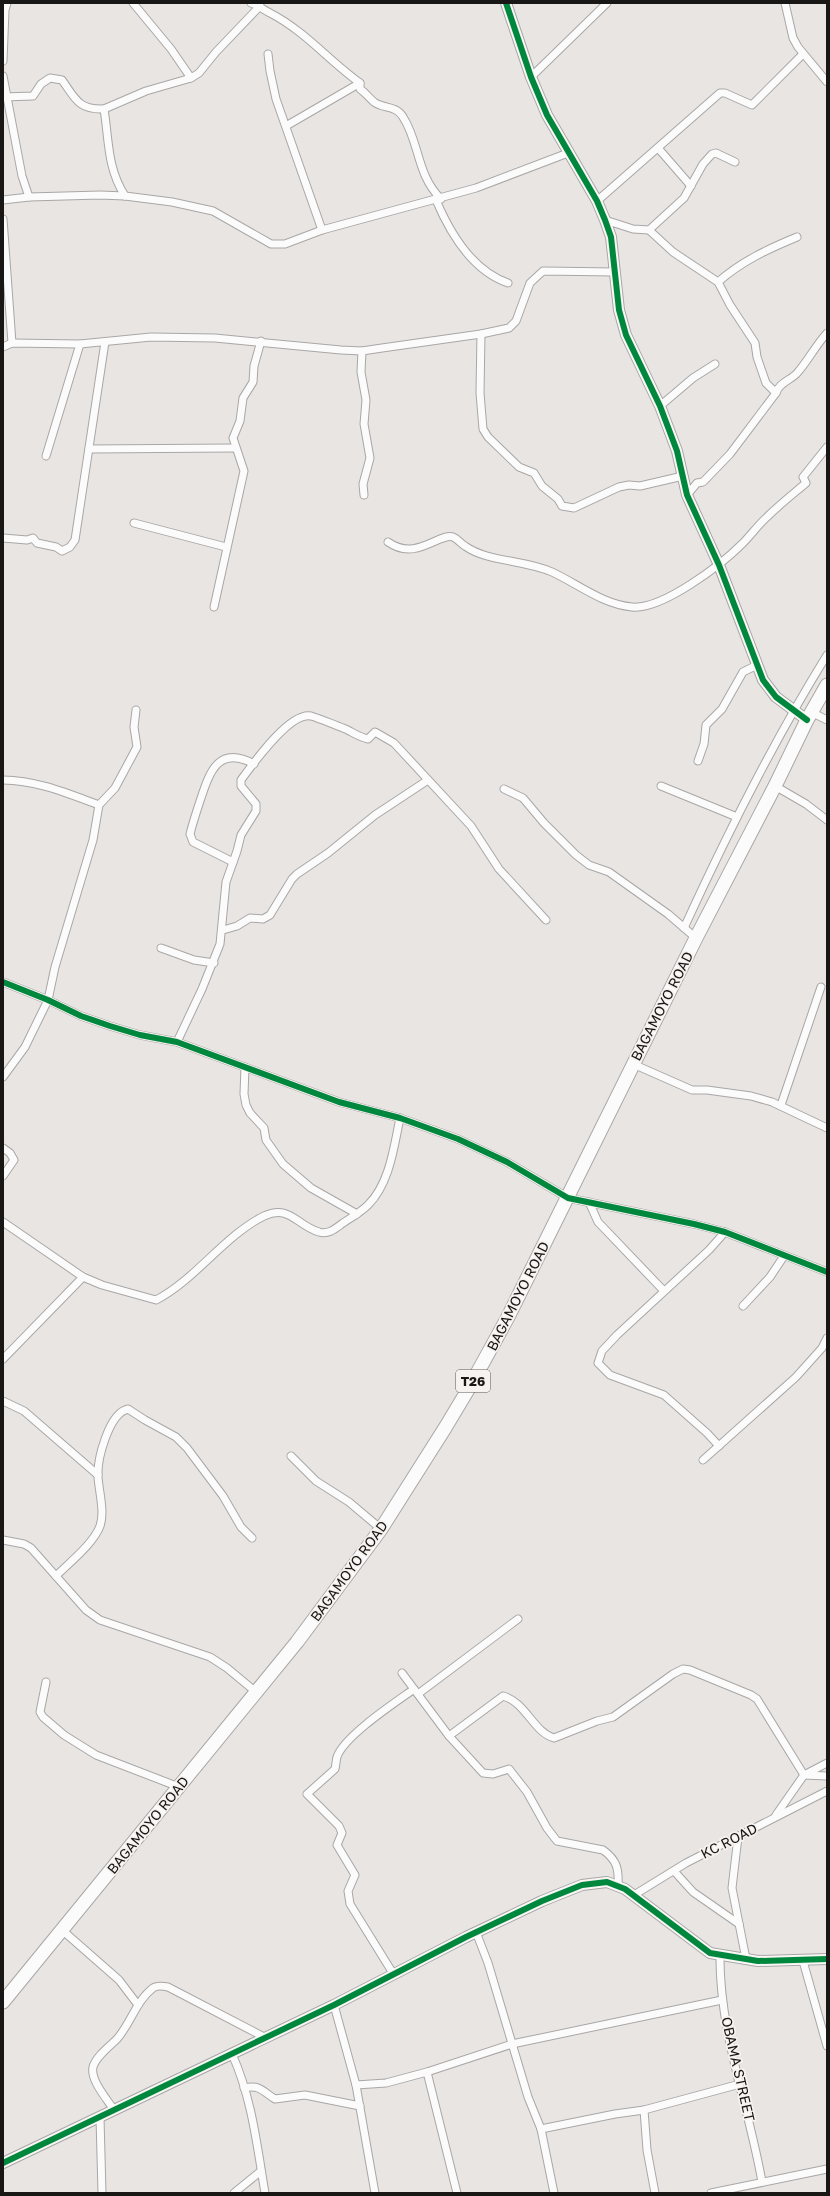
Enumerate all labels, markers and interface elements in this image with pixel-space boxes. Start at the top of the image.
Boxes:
street label: BAGAMOYO ROAD [627,948,696,1063]
street label: BAGAMOYO ROAD [483,1238,552,1353]
road number: T26 [456,1370,490,1392]
street label: BAGAMOYO ROAD [306,1517,391,1624]
street label: BAGAMOYO ROAD [103,1773,192,1877]
street label: KC ROAD [698,1819,760,1862]
street label: OBAMA STREET [718,2015,759,2123]

